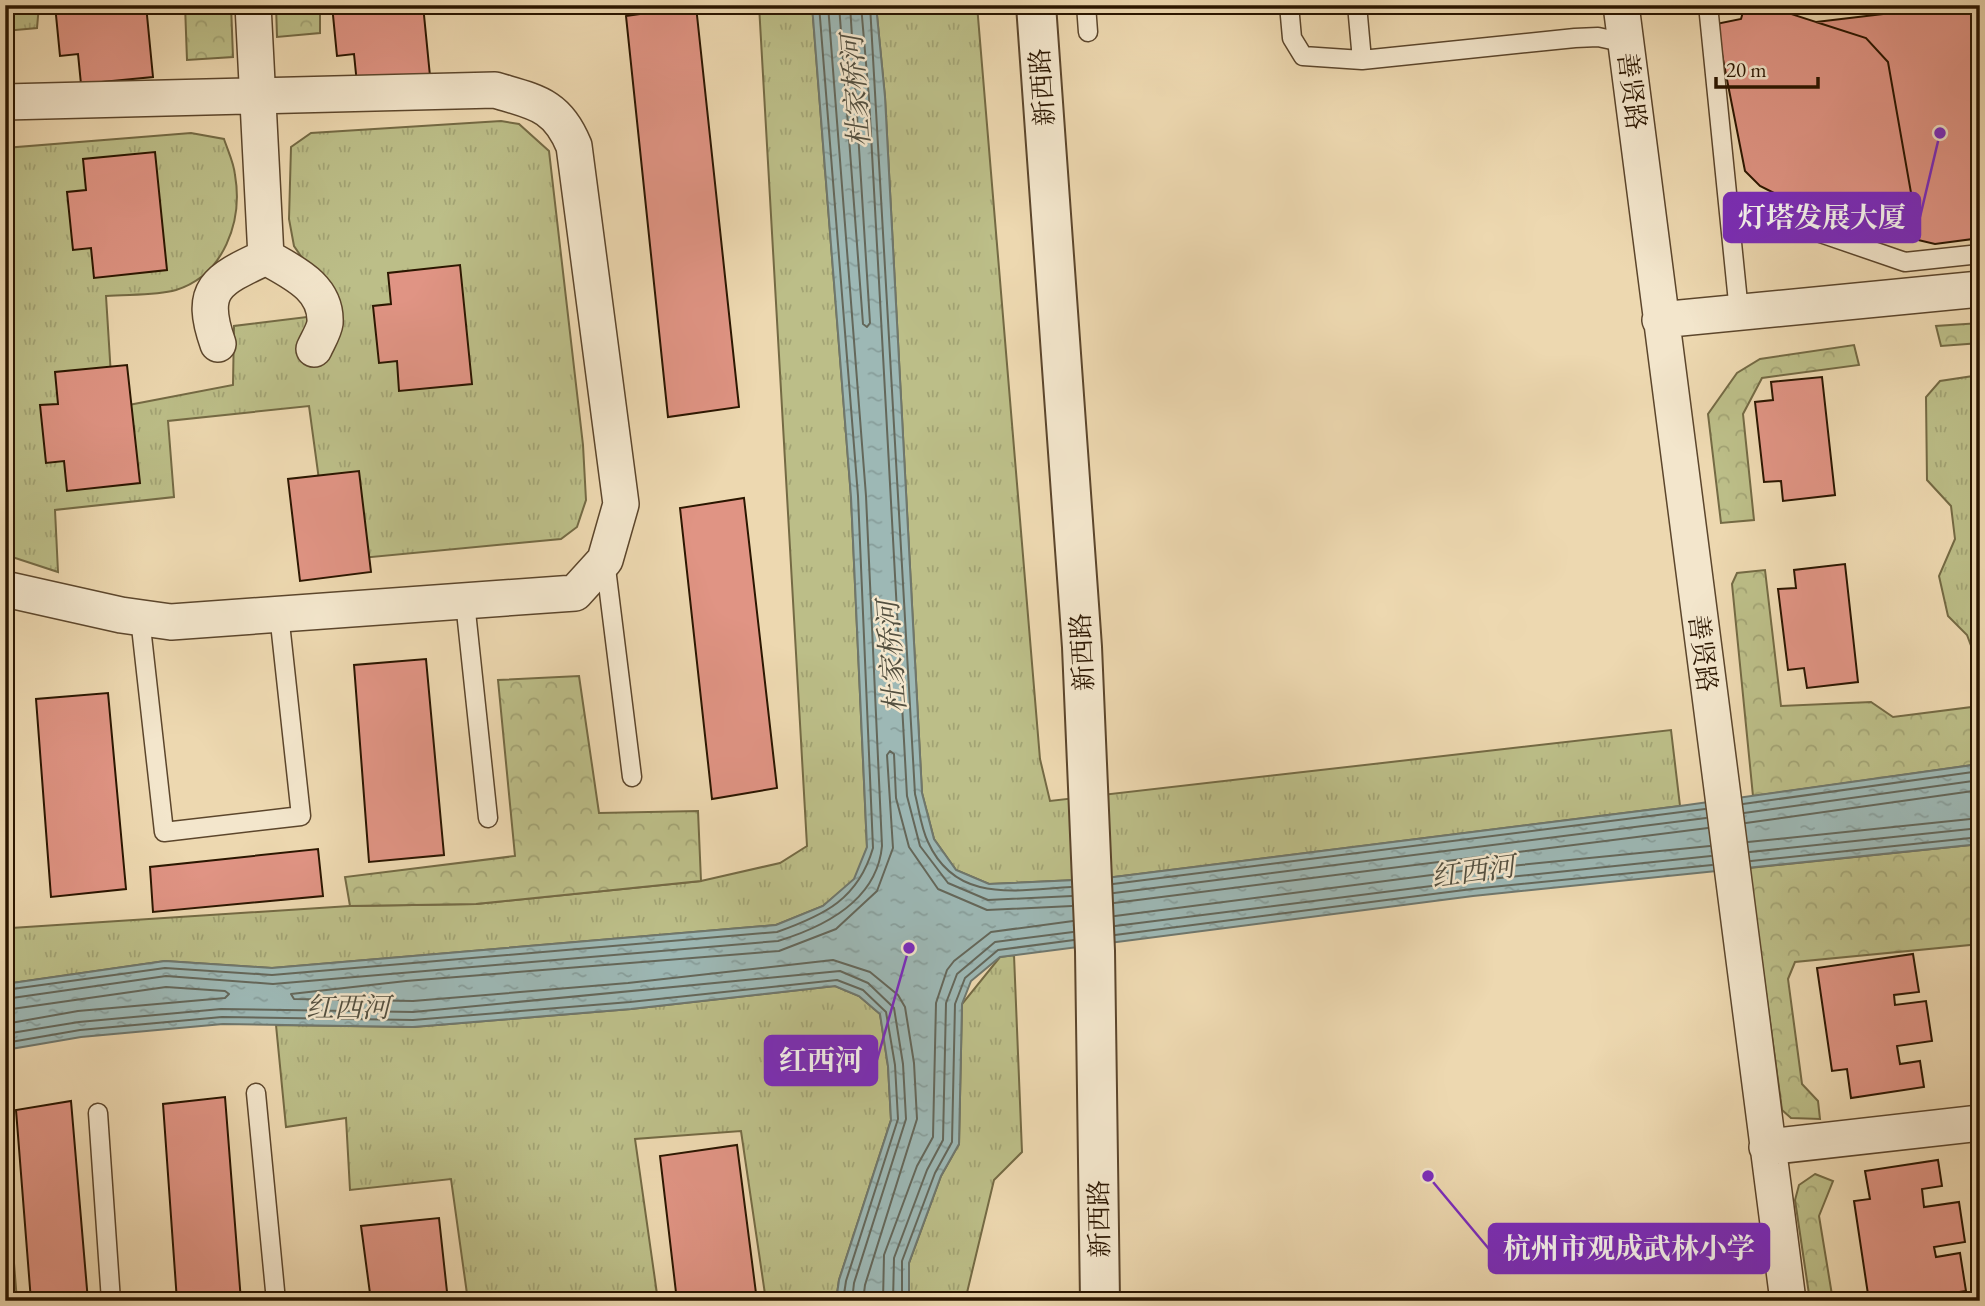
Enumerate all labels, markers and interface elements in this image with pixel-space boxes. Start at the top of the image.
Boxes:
water label: 杜家桥河 [833,29,877,148]
scale bar [1716,46,1817,90]
street label: 新西路 [1022,47,1062,127]
street label: 善贤路 [1610,50,1654,132]
text: 20 m [1726,56,1767,83]
callout: 灯塔发展大厦 [1724,193,1920,242]
text: 灯塔发展大厦 [1738,199,1906,235]
water label: 杜家桥河 [869,595,913,714]
street label: 新西路 [1063,612,1101,692]
street label: 善贤路 [1681,612,1725,694]
water label: 红西河 [1429,847,1522,895]
water label: 红西河 [306,989,395,1025]
callout: 红西河 [765,1036,877,1085]
text: 红西河 [779,1042,863,1078]
street label: 新西路 [1081,1180,1117,1258]
callout: 杭州市观成武林小学 [1489,1224,1769,1273]
text: 杭州市观成武林小学 [1503,1230,1755,1266]

